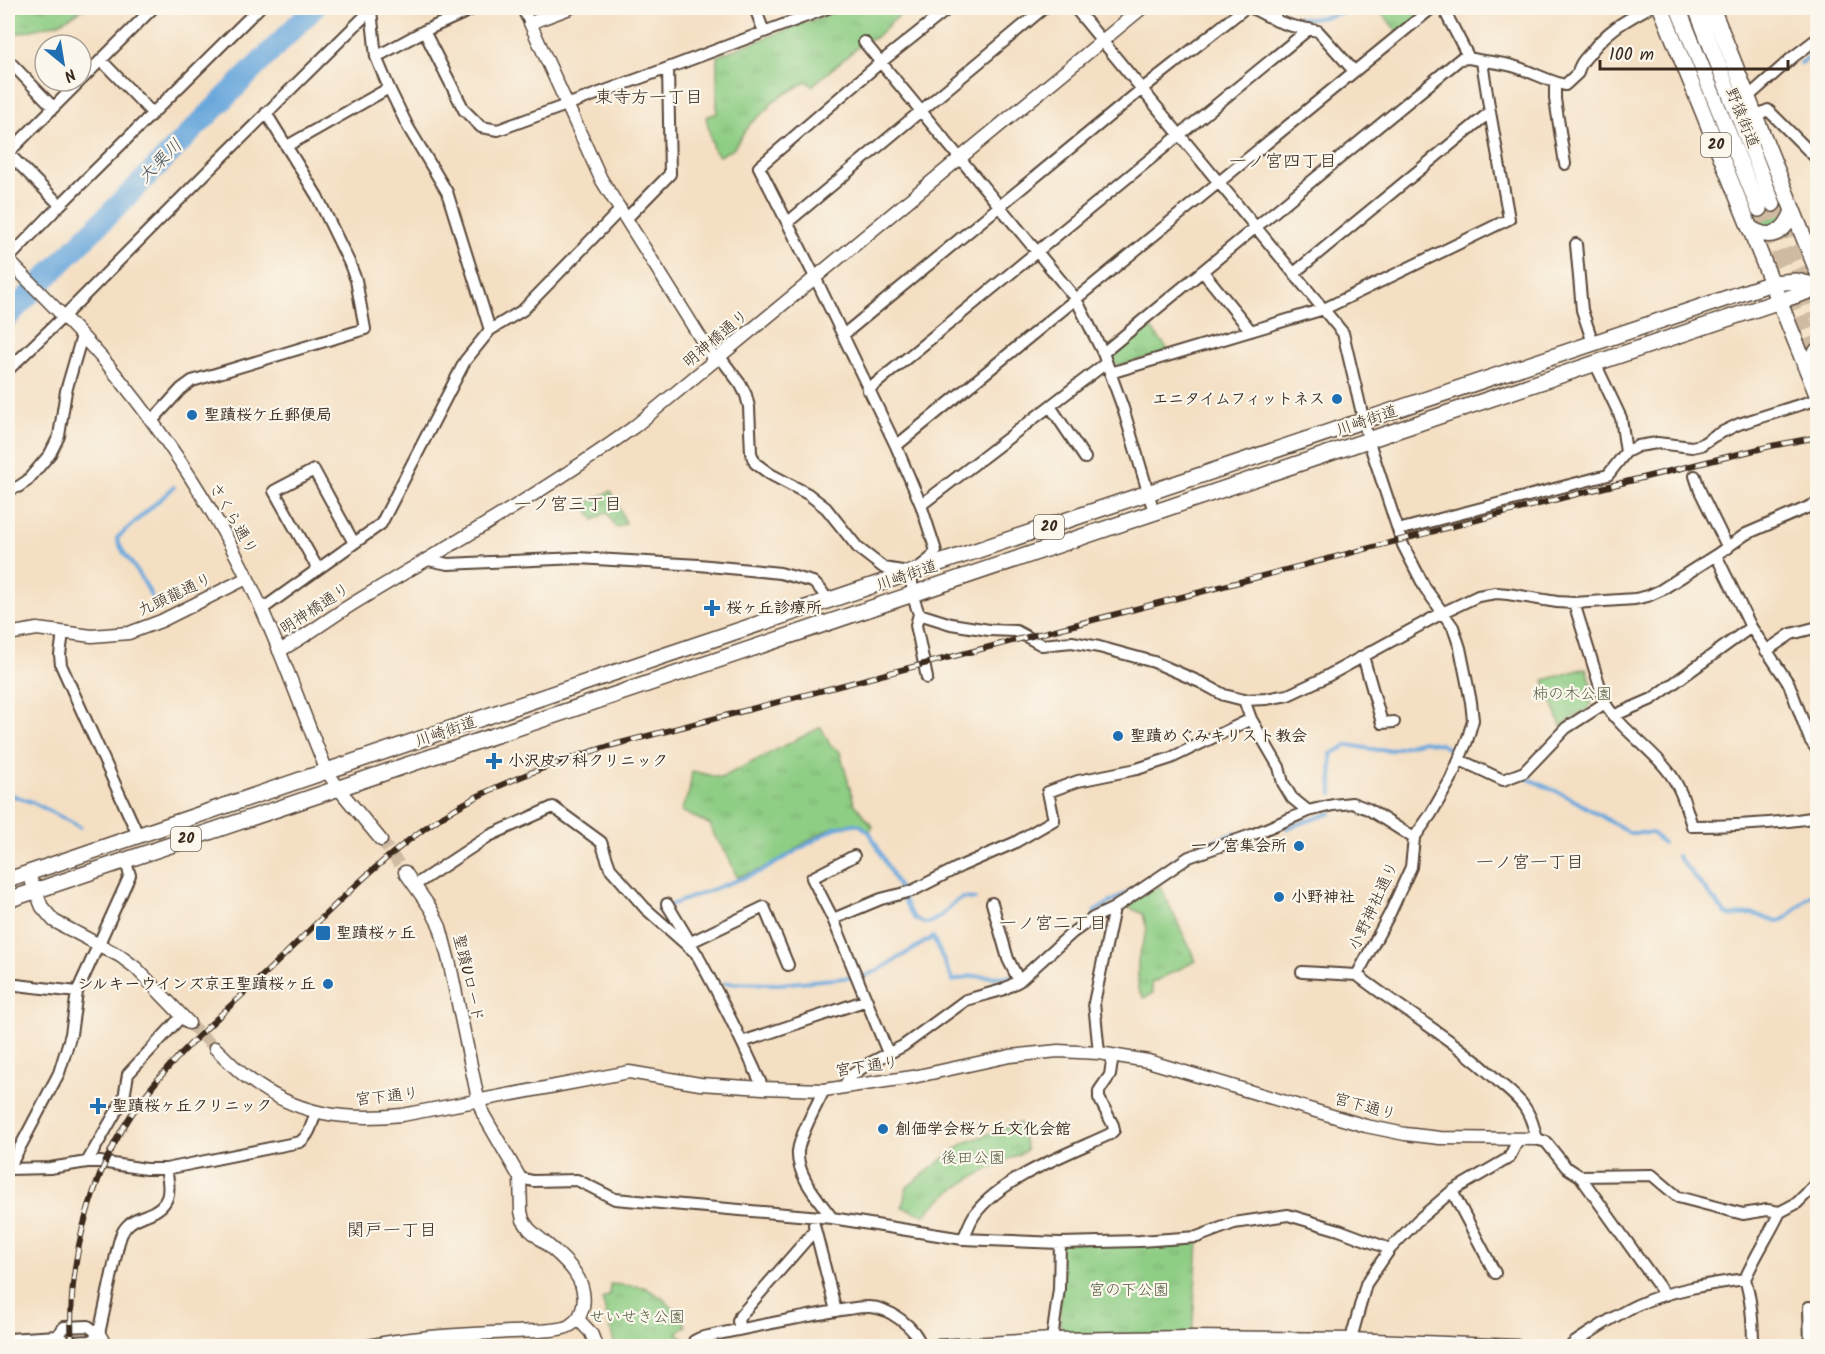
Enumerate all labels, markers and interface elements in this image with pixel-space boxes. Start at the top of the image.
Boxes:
north arrow [33,33,93,93]
scale bar [1600,33,1788,71]
text: 100 m [1609,41,1654,70]
text: N [59,61,80,88]
district label: 東寺方一丁目 [595,84,703,113]
street label: 野猿街道 [1718,84,1766,152]
water label: 大栗川 [132,133,190,191]
road number: 20 [1701,133,1731,157]
district label: 一ノ宮四丁目 [1229,148,1337,177]
street label: 明神橋通り [677,304,755,374]
place label: エニタイムフィットネス [1152,387,1325,412]
marker: エニタイムフィットネス [1330,392,1344,406]
street label: 川崎街道 [1333,399,1401,443]
place label: 聖蹟桜ケ丘郵便局 [204,403,332,428]
marker: 聖蹟桜ケ丘郵便局 [185,408,199,422]
street label: さくら通り [202,478,264,560]
district label: 一ノ宮三丁目 [514,491,622,520]
road number: 20 [1034,515,1064,539]
street label: 川崎街道 [873,554,941,598]
street label: 九頭龍通り [133,567,217,623]
street label: 明神橋通り [275,577,355,641]
place label: 桜ヶ丘診療所 [726,596,822,621]
marker: 桜ヶ丘診療所 [703,599,721,617]
park label: 柿の木公園 [1532,682,1612,707]
street label: 川崎街道 [412,710,480,754]
place label: 聖蹟めぐみキリスト教会 [1130,724,1307,749]
marker: 聖蹟めぐみキリスト教会 [1111,729,1125,743]
place label: 小沢皮フ科クリニック [508,749,668,774]
marker: 小沢皮フ科クリニック [485,752,503,770]
road number: 20 [171,827,201,851]
place label: 一ノ宮集会所 [1191,834,1287,859]
marker: 一ノ宮集会所 [1292,839,1306,853]
district label: 一ノ宮一丁目 [1476,849,1584,878]
street label: 小野神社通り [1342,857,1406,955]
place label: 小野神社 [1291,885,1355,910]
marker: 小野神社 [1272,890,1286,904]
district label: 一ノ宮二丁目 [999,910,1107,939]
place label: 聖蹟桜ヶ丘 [336,921,416,946]
marker: 聖蹟桜ヶ丘 [314,924,332,942]
street label: 聖蹟Uロード [446,932,490,1024]
place label: シルキーウインズ京王聖蹟桜ヶ丘 [77,972,316,997]
marker: シルキーウインズ京王聖蹟桜ヶ丘 [321,977,335,991]
street label: 宮下通り [834,1050,900,1084]
street label: 宮下通り [354,1081,420,1113]
street label: 宮下通り [1331,1087,1399,1127]
place label: 聖蹟桜ヶ丘クリニック [112,1094,272,1119]
marker: 聖蹟桜ヶ丘クリニック [89,1097,107,1115]
place label: 創価学会桜ケ丘文化会館 [895,1117,1071,1142]
marker: 創価学会桜ケ丘文化会館 [876,1122,890,1136]
park label: 後田公園 [941,1146,1005,1171]
district label: 関戸一丁目 [347,1217,437,1246]
park label: 宮の下公園 [1089,1278,1169,1303]
park label: せいせき公園 [589,1305,685,1330]

